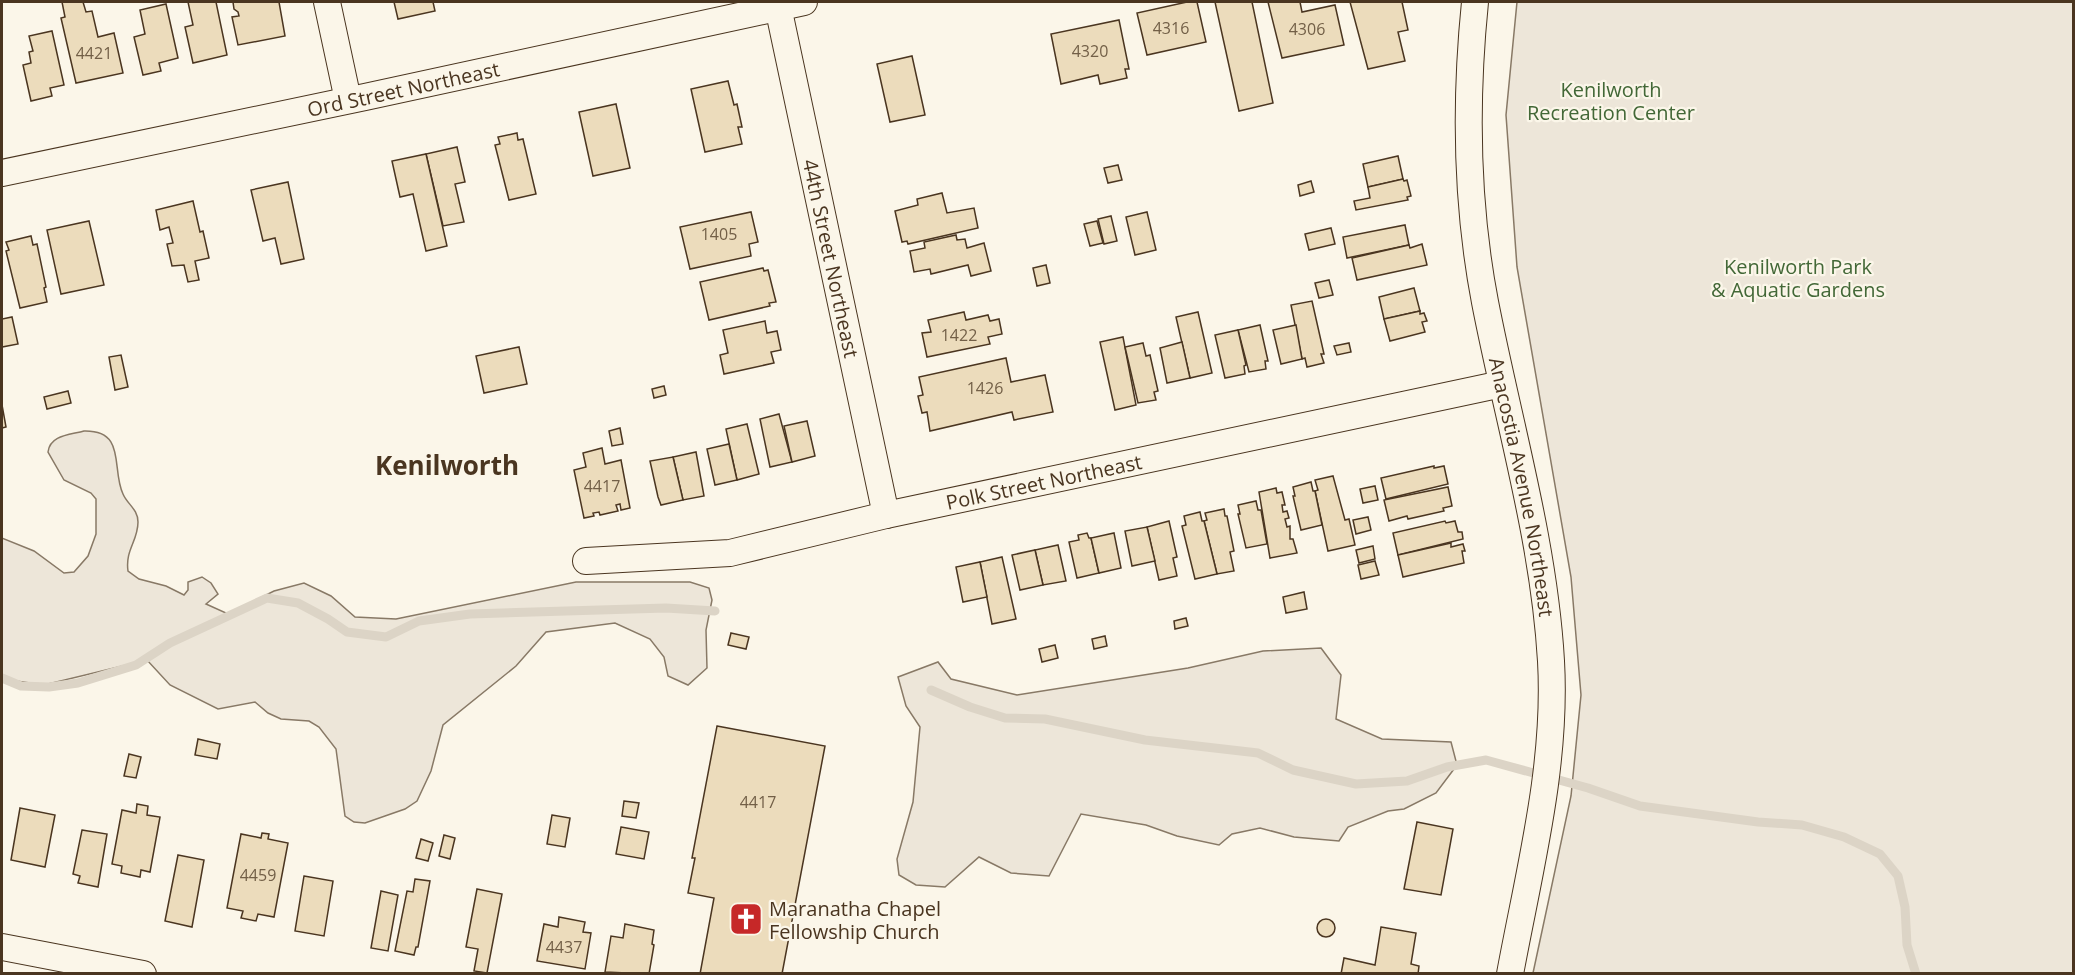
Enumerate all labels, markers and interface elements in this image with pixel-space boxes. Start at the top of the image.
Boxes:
house number: 4316 [1153,17,1189,39]
house number: 4306 [1289,18,1325,40]
house number: 4320 [1072,40,1108,62]
house number: 4421 [76,42,112,64]
street label: Ord Street Northeast [305,55,502,122]
park label: Kenilworth Recreation Center [1527,76,1695,126]
street label: 44th Street Northeast [797,157,866,360]
house number: 1405 [701,223,737,245]
park label: Kenilworth Park & Aquatic Gardens [1711,253,1885,303]
house number: 1422 [941,324,977,346]
street label: Anacostia Avenue Northeast [1483,355,1561,618]
house number: 1426 [967,377,1003,399]
district label: Kenilworth [375,447,519,483]
street label: Polk Street Northeast [943,447,1144,515]
house number: 4417 [584,475,620,497]
house number: 4417 [740,791,776,813]
house number: 4459 [240,864,276,886]
place label: Maranatha Chapel Fellowship Church [769,895,941,945]
church icon: Maranatha Chapel Fellowship Church [728,901,764,937]
house number: 4437 [546,936,582,958]

